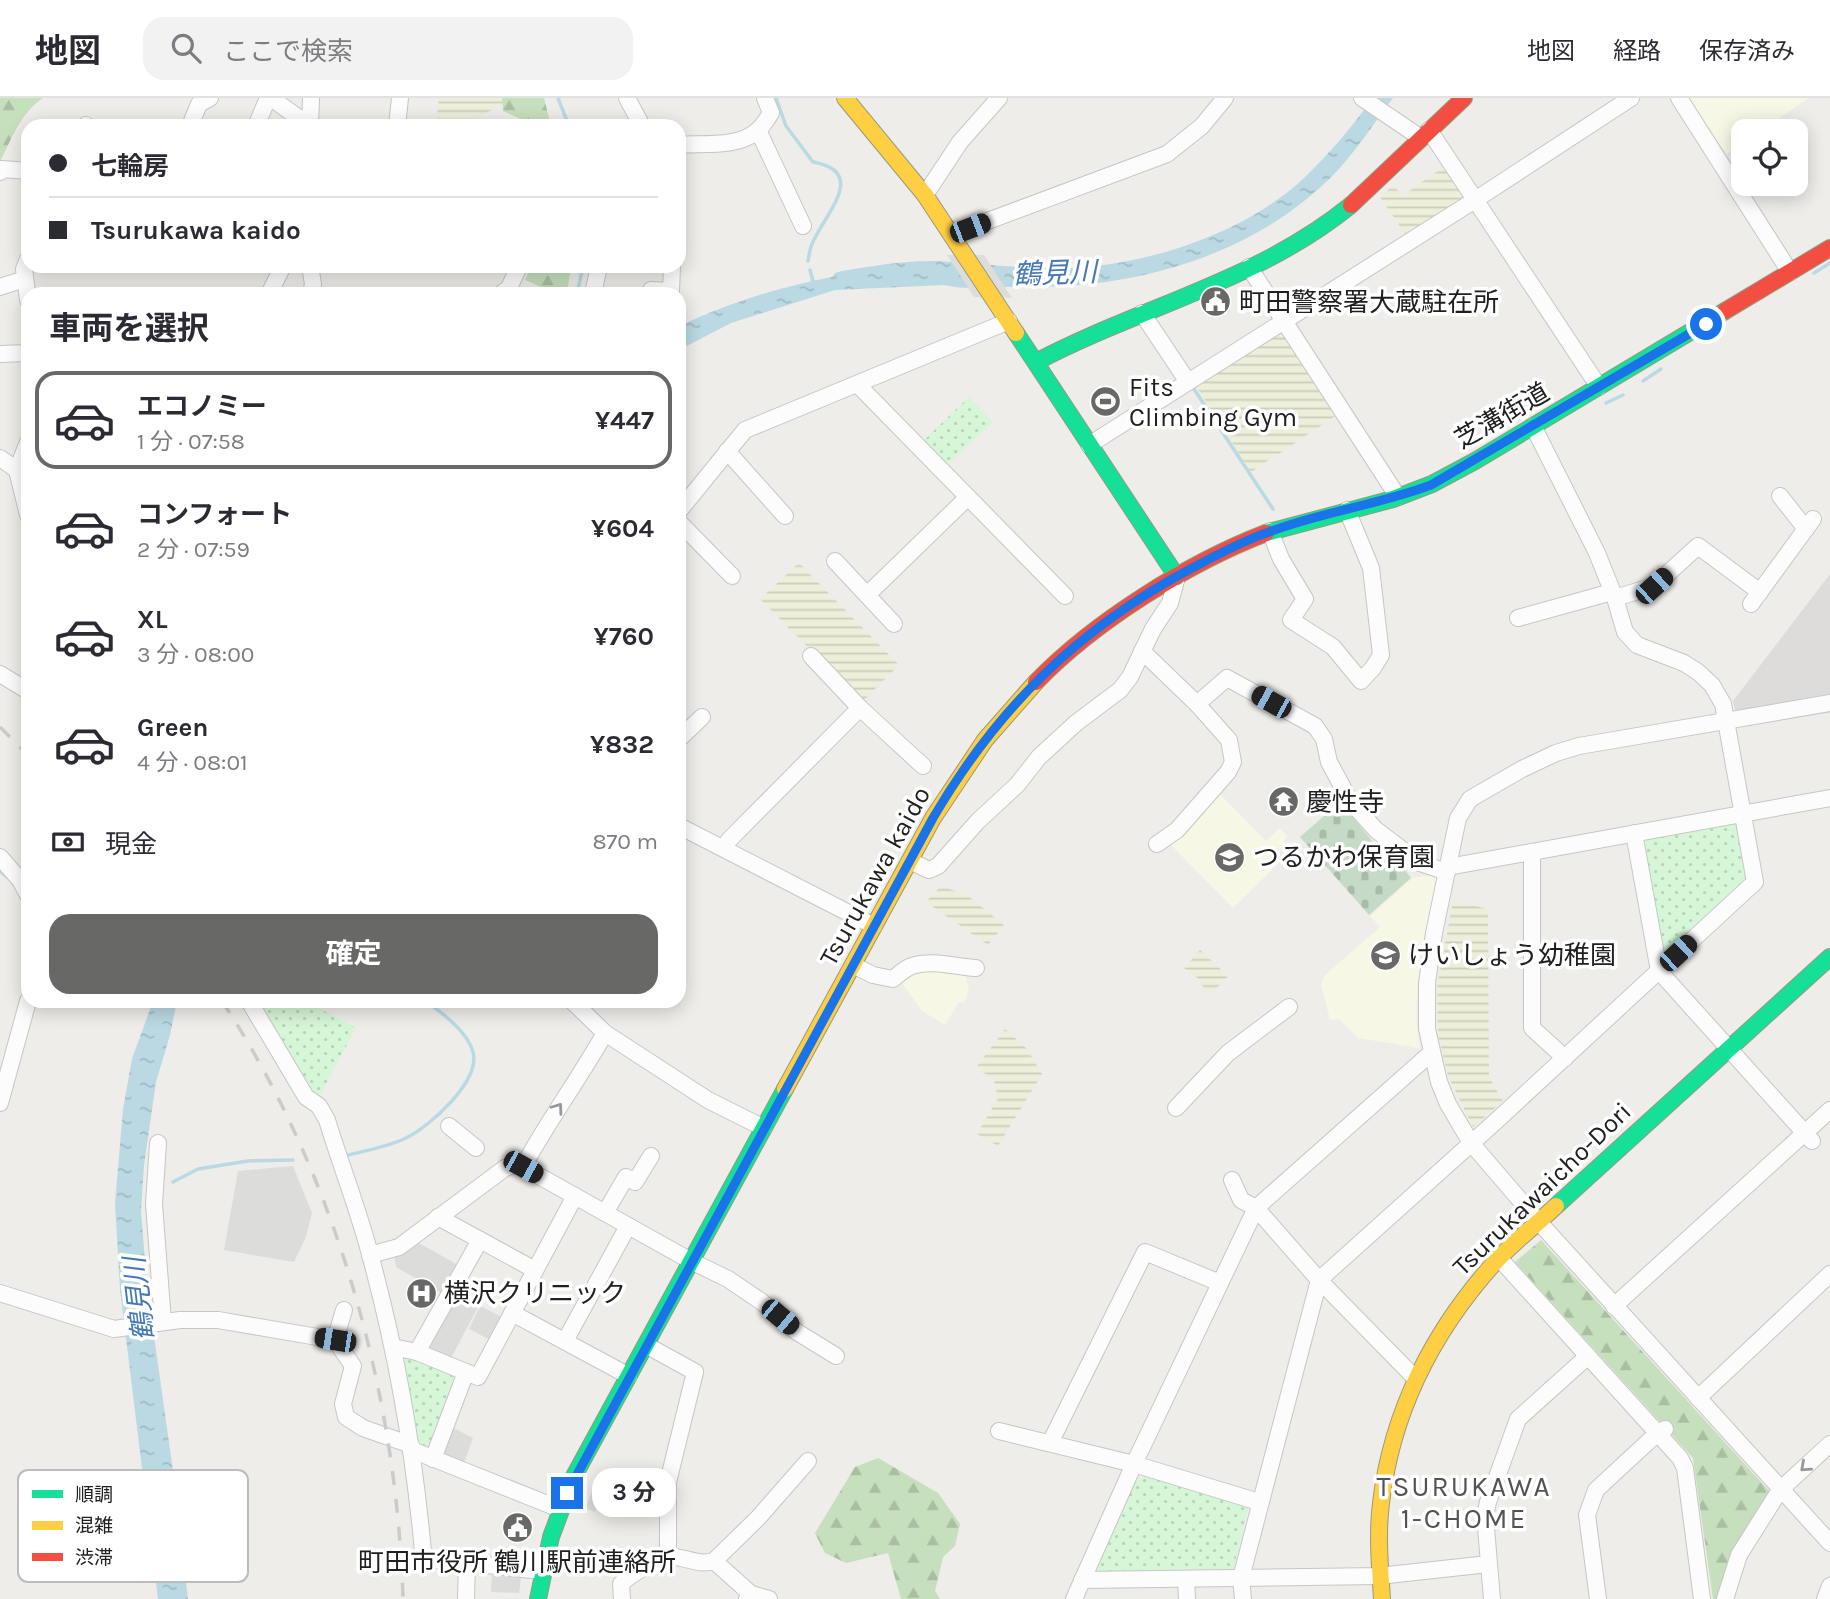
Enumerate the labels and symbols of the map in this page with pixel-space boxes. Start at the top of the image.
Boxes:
car [947,211,994,245]
water label: 鶴見川 [1012,255,1101,291]
public building icon: 町田警察署大蔵駐在所 [1199,285,1233,319]
place label: 町田警察署大蔵駐在所 [1239,287,1499,318]
route start [1690,308,1722,340]
place label: Fits Climbing Gym [1129,372,1297,433]
street label: 芝溝街道 [1449,377,1555,455]
sports icon: Fits Climbing Gym [1089,385,1123,419]
car [1632,564,1677,608]
car [1248,683,1295,721]
street label: Tsurukawa kaido [813,781,937,971]
temple icon: 慶性寺 [1266,785,1300,819]
place label: 慶性寺 [1306,787,1384,818]
school or university icon: つるかわ保育園 [1213,840,1247,874]
place label: つるかわ保育園 [1253,842,1435,873]
car [1656,931,1701,975]
school or university icon: けいしょう幼稚園 [1368,938,1402,972]
place label: けいしょう幼稚園 [1408,940,1616,971]
street label: Tsurukawaicho-Dori [1446,1096,1638,1282]
one-way arrow [550,1103,562,1116]
car [500,1148,547,1186]
water label: 鶴見川 [117,1252,160,1343]
hospital icon: 横沢クリニック [404,1276,438,1310]
place label: 横沢クリニック [444,1278,626,1309]
car [758,1295,803,1339]
car [313,1326,358,1354]
one-way arrow [1800,1459,1813,1471]
callout: 3 分 [592,1468,676,1518]
legend [18,1470,248,1582]
district label: TSURUKAWA 1-CHOME [1376,1470,1552,1535]
route end [551,1477,583,1509]
text: 順調 [75,1484,113,1506]
public building icon: 町田市役所 鶴川駅前連絡所 [500,1510,534,1544]
text: 混雑 [75,1515,113,1537]
text: 渋滞 [75,1547,113,1569]
place label: 町田市役所 鶴川駅前連絡所 [358,1547,676,1578]

